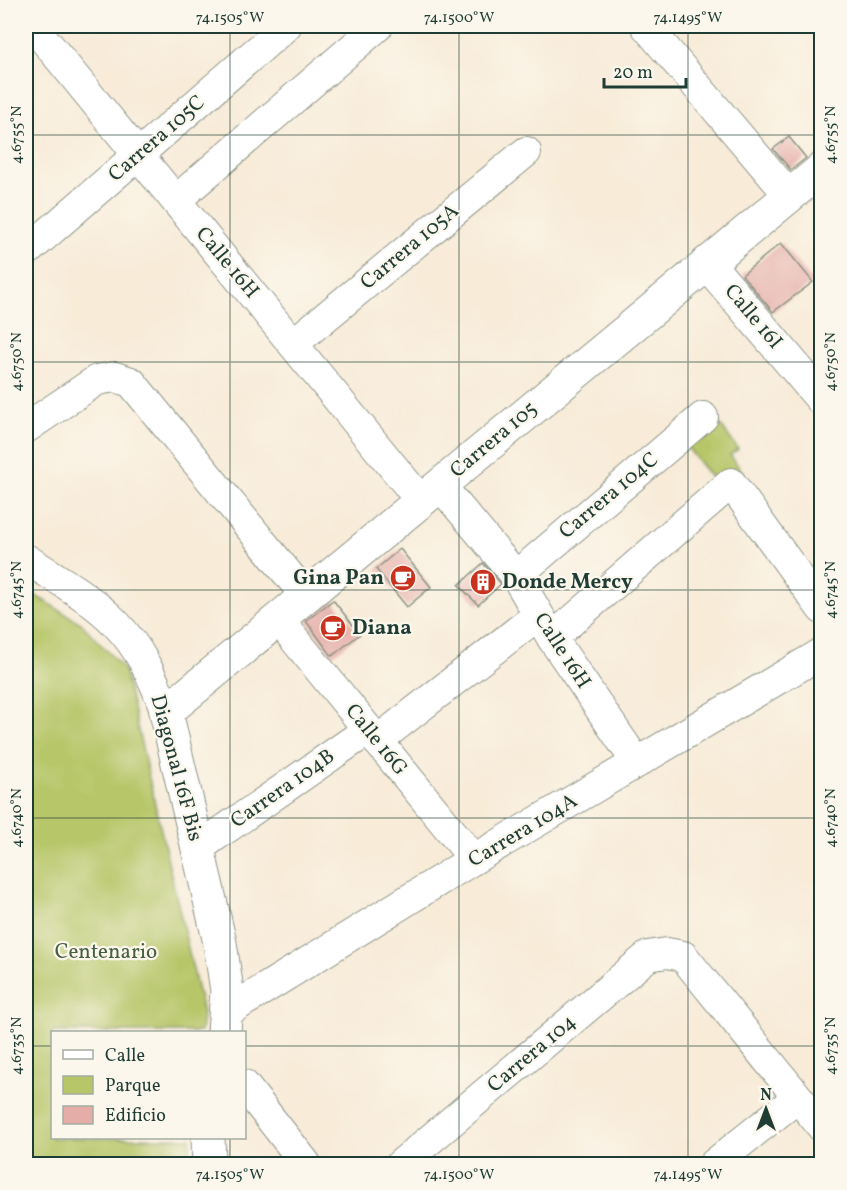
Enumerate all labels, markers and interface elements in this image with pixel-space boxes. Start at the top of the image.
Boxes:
text: 74.1505°W [196,8,264,29]
text: 74.1500°W [424,8,494,29]
text: 74.1495°W [654,8,722,29]
scale bar [604,51,686,89]
text: 20 m [613,61,653,86]
street label: Carrera 105C [102,89,212,189]
text: 4.6755°N [7,106,28,164]
text: 4.6755°N [821,106,842,164]
street label: Carrera 105A [354,197,466,297]
street label: Calle 16H [188,221,266,305]
street label: Calle 16I [717,278,789,356]
text: 4.6750°N [7,332,28,392]
text: 4.6750°N [821,332,842,392]
street label: Carrera 105 [444,395,544,485]
street label: Carrera 104C [553,446,665,546]
text: 4.6745°N [7,561,28,619]
text: 4.6745°N [821,561,842,619]
cafe icon: Gina Pan [388,563,418,593]
place label: Gina Pan [293,564,384,593]
building icon: Donde Mercy [468,567,498,597]
place label: Donde Mercy [502,568,633,597]
street label: Calle 16H [527,607,597,695]
cafe icon: Diana [318,613,348,643]
place label: Diana [352,614,412,643]
street label: Diagonal 16F Bis [142,691,210,845]
street label: Calle 16G [338,698,414,782]
street label: Carrera 104B [225,742,341,836]
street label: Carrera 104A [463,787,583,875]
text: 4.6740°N [7,788,28,848]
text: 4.6740°N [821,788,842,848]
park label: Centenario [55,938,157,967]
street label: Carrera 104 [481,1008,583,1100]
text: 4.6735°N [7,1017,28,1075]
text: 4.6735°N [821,1017,842,1075]
legend [51,1031,246,1139]
text: Calle [105,1044,145,1069]
text: Parque [105,1074,160,1099]
north arrow [736,1079,796,1139]
text: N [760,1085,772,1107]
text: Edificio [105,1104,166,1129]
text: 74.1505°W [196,1165,264,1186]
text: 74.1500°W [424,1165,494,1186]
text: 74.1495°W [654,1165,722,1186]

